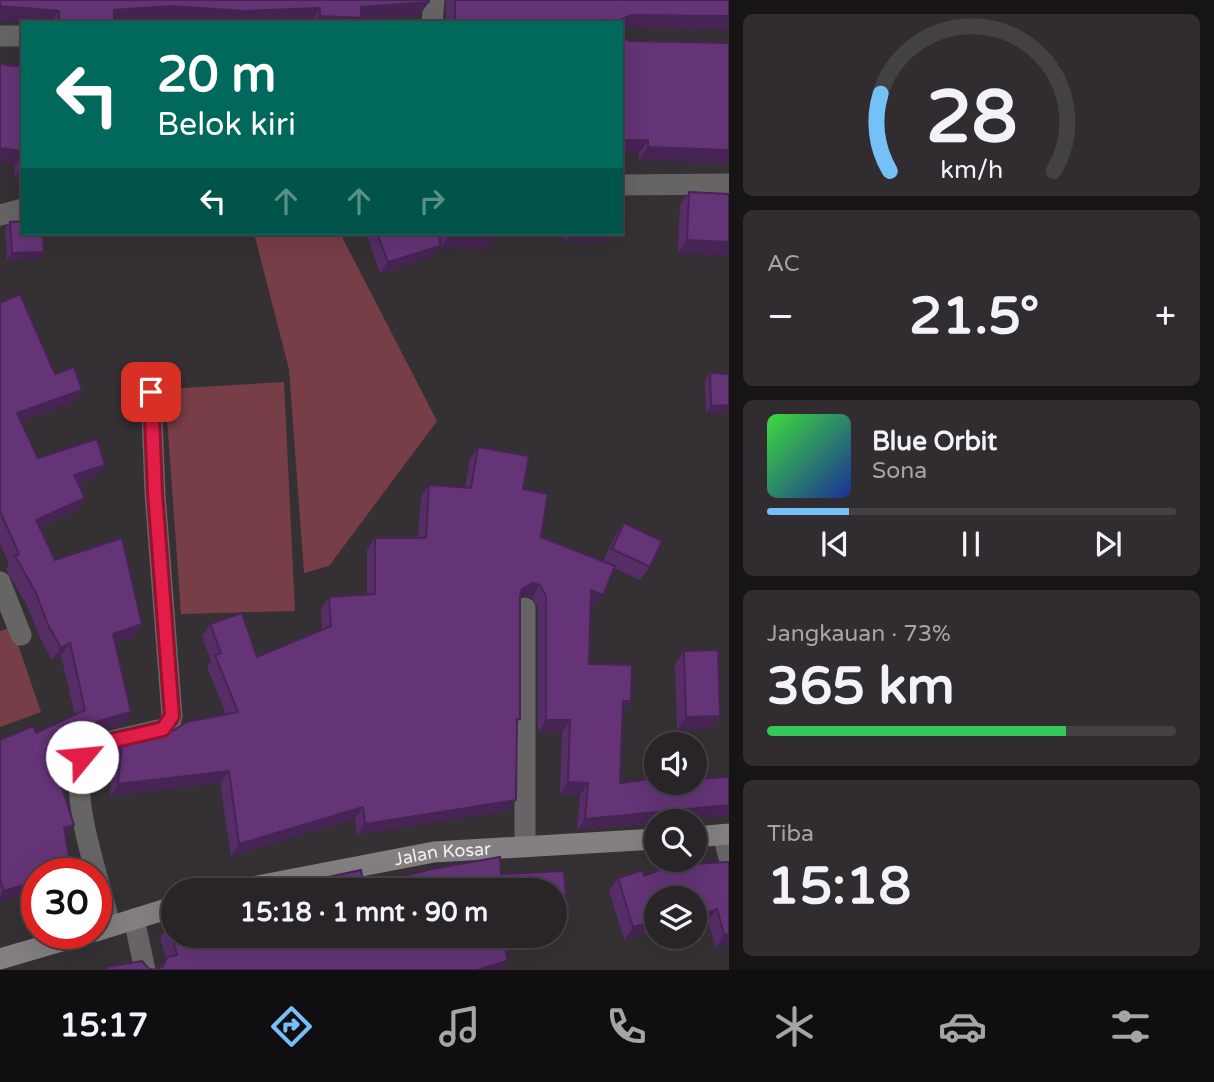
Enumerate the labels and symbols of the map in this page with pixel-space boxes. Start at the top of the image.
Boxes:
pin [121,362,181,422]
position arrow [45,720,119,794]
street label: Jalan Kosar [392,838,492,870]
speed limit sign: 30 [21,858,112,949]

